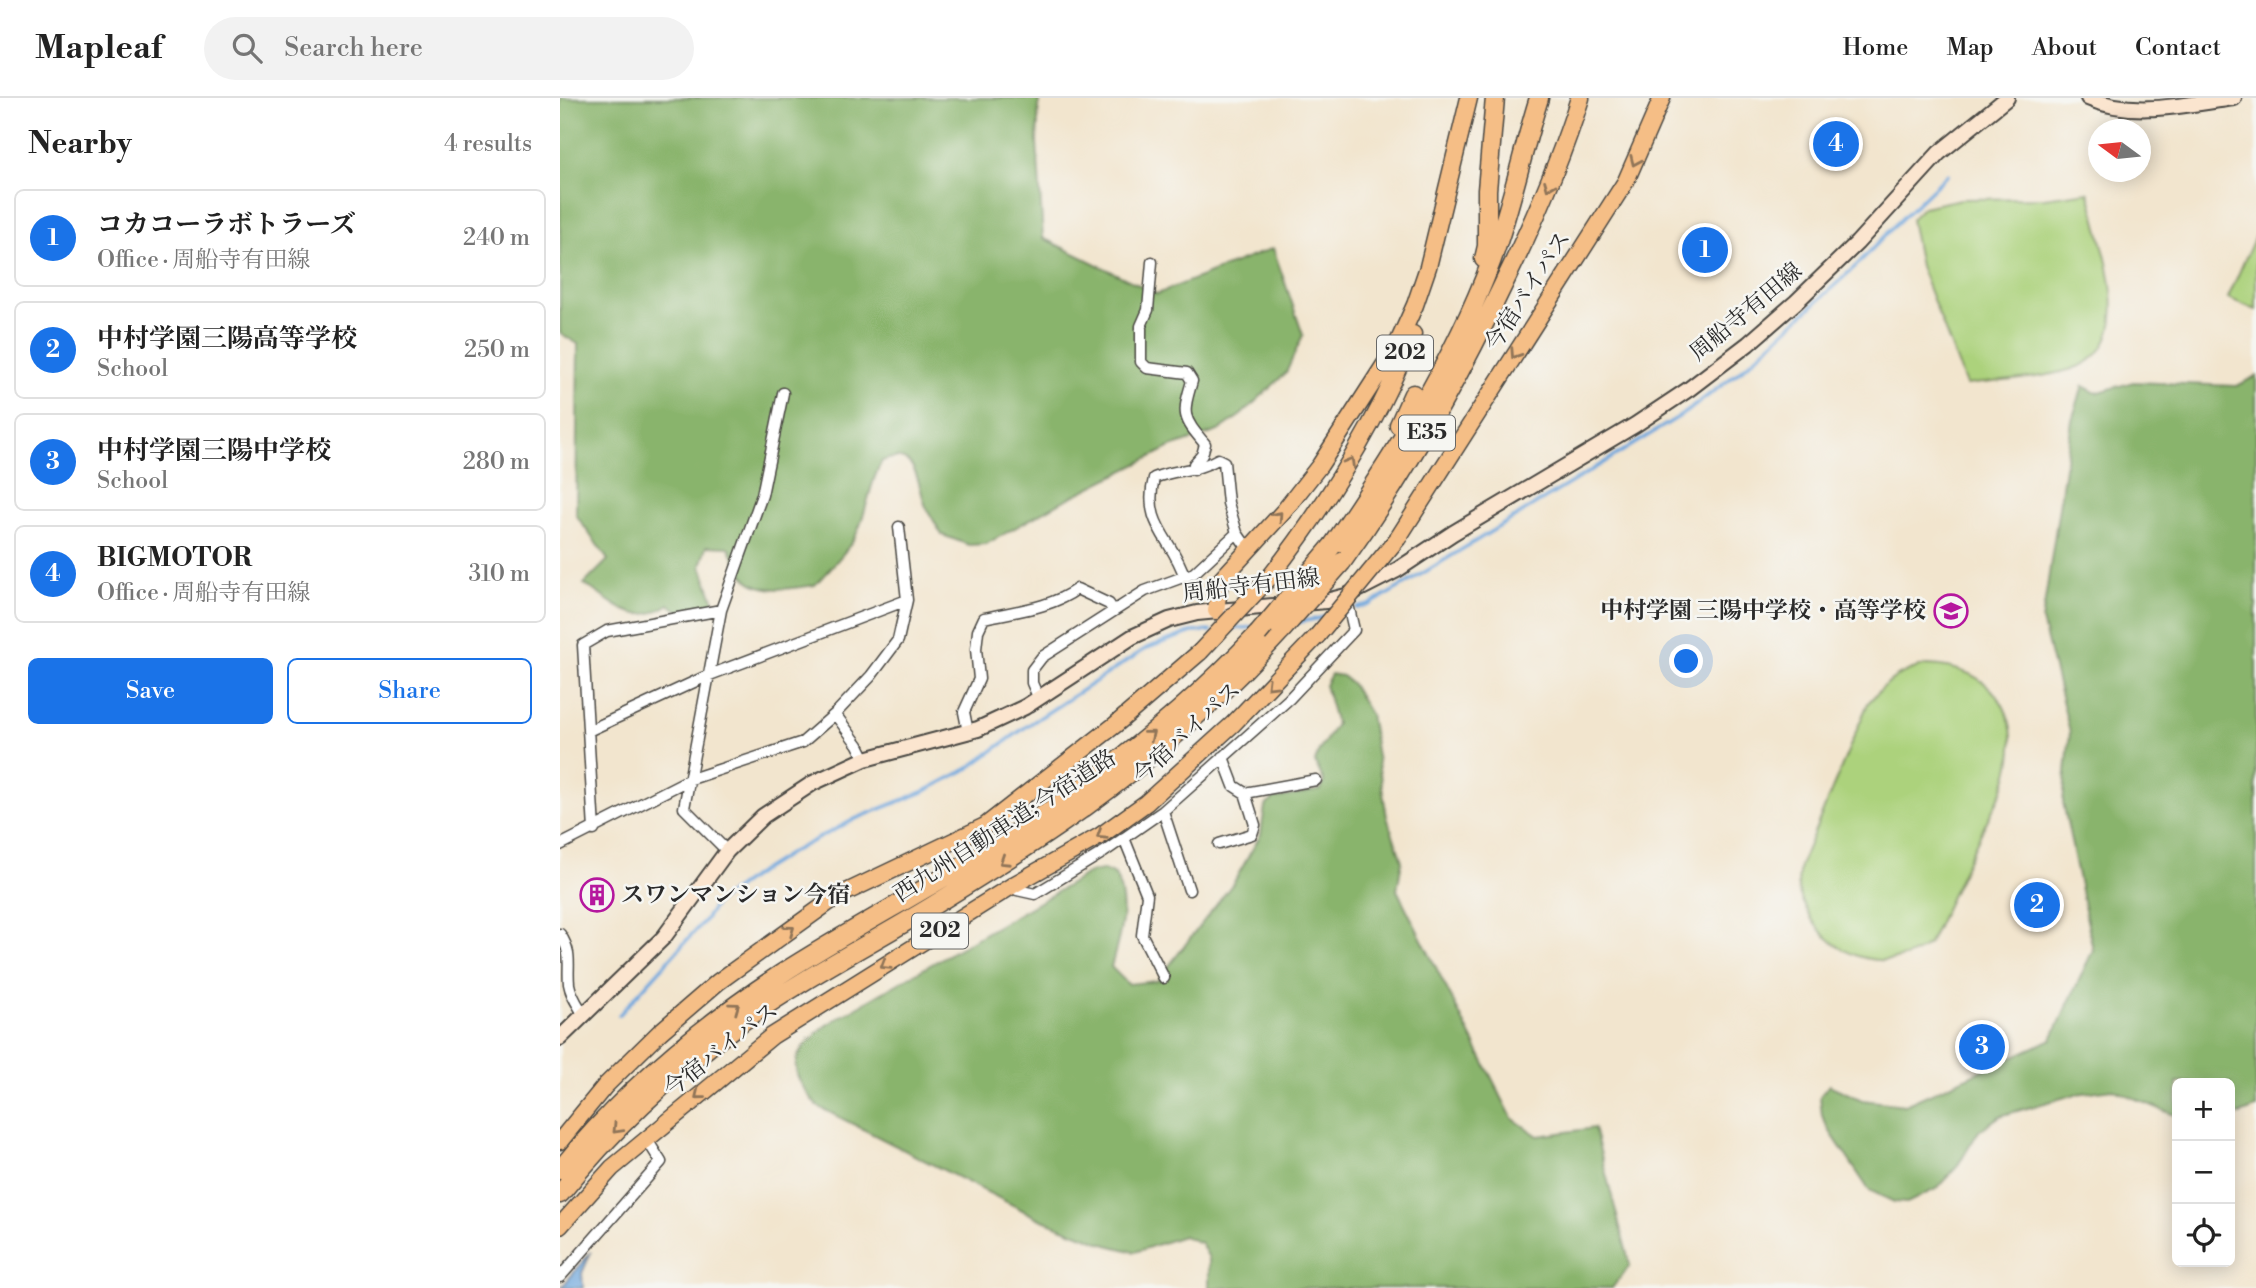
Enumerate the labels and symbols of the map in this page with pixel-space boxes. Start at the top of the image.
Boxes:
pin: 4 [1813,118,1859,170]
north arrow [2088,119,2151,182]
one-way arrow [1629,153,1643,166]
one-way arrow [1544,179,1558,191]
pin: 1 [1682,224,1728,276]
street label: 今宿バイパス [1479,226,1577,356]
street label: 周船寺有田線 [1684,257,1808,367]
road number: 202 [1377,336,1433,370]
one-way arrow [1510,346,1523,359]
road number: E35 [1399,416,1455,450]
one-way arrow [1341,457,1354,470]
one-way arrow [1270,511,1283,524]
street label: 周船寺有田線 [1181,564,1321,608]
school or university icon: 中村学園 三陽中学校・高等学校 [1932,592,1970,630]
place label: 中村学園 三陽中学校・高等学校 [1600,597,1926,625]
your location [1669,644,1703,678]
street label: 今宿バイパス [1127,676,1247,790]
one-way arrow [1267,677,1280,690]
one-way arrow [1143,731,1155,744]
street label: 西九州自動車道;今宿道路 [889,744,1121,908]
one-way arrow [1095,826,1108,839]
one-way arrow [998,853,1011,866]
building icon: スワンマンション今宿 [578,876,616,914]
pin: 2 [2014,879,2060,931]
place label: スワンマンション今宿 [621,881,850,909]
road number: 202 [912,914,968,948]
one-way arrow [782,926,795,939]
one-way arrow [880,957,893,970]
street label: 今宿バイパス [658,997,784,1103]
one-way arrow [727,1003,740,1015]
pin: 3 [1959,1021,2005,1073]
one-way arrow [694,1087,707,1099]
one-way arrow [612,1121,625,1134]

